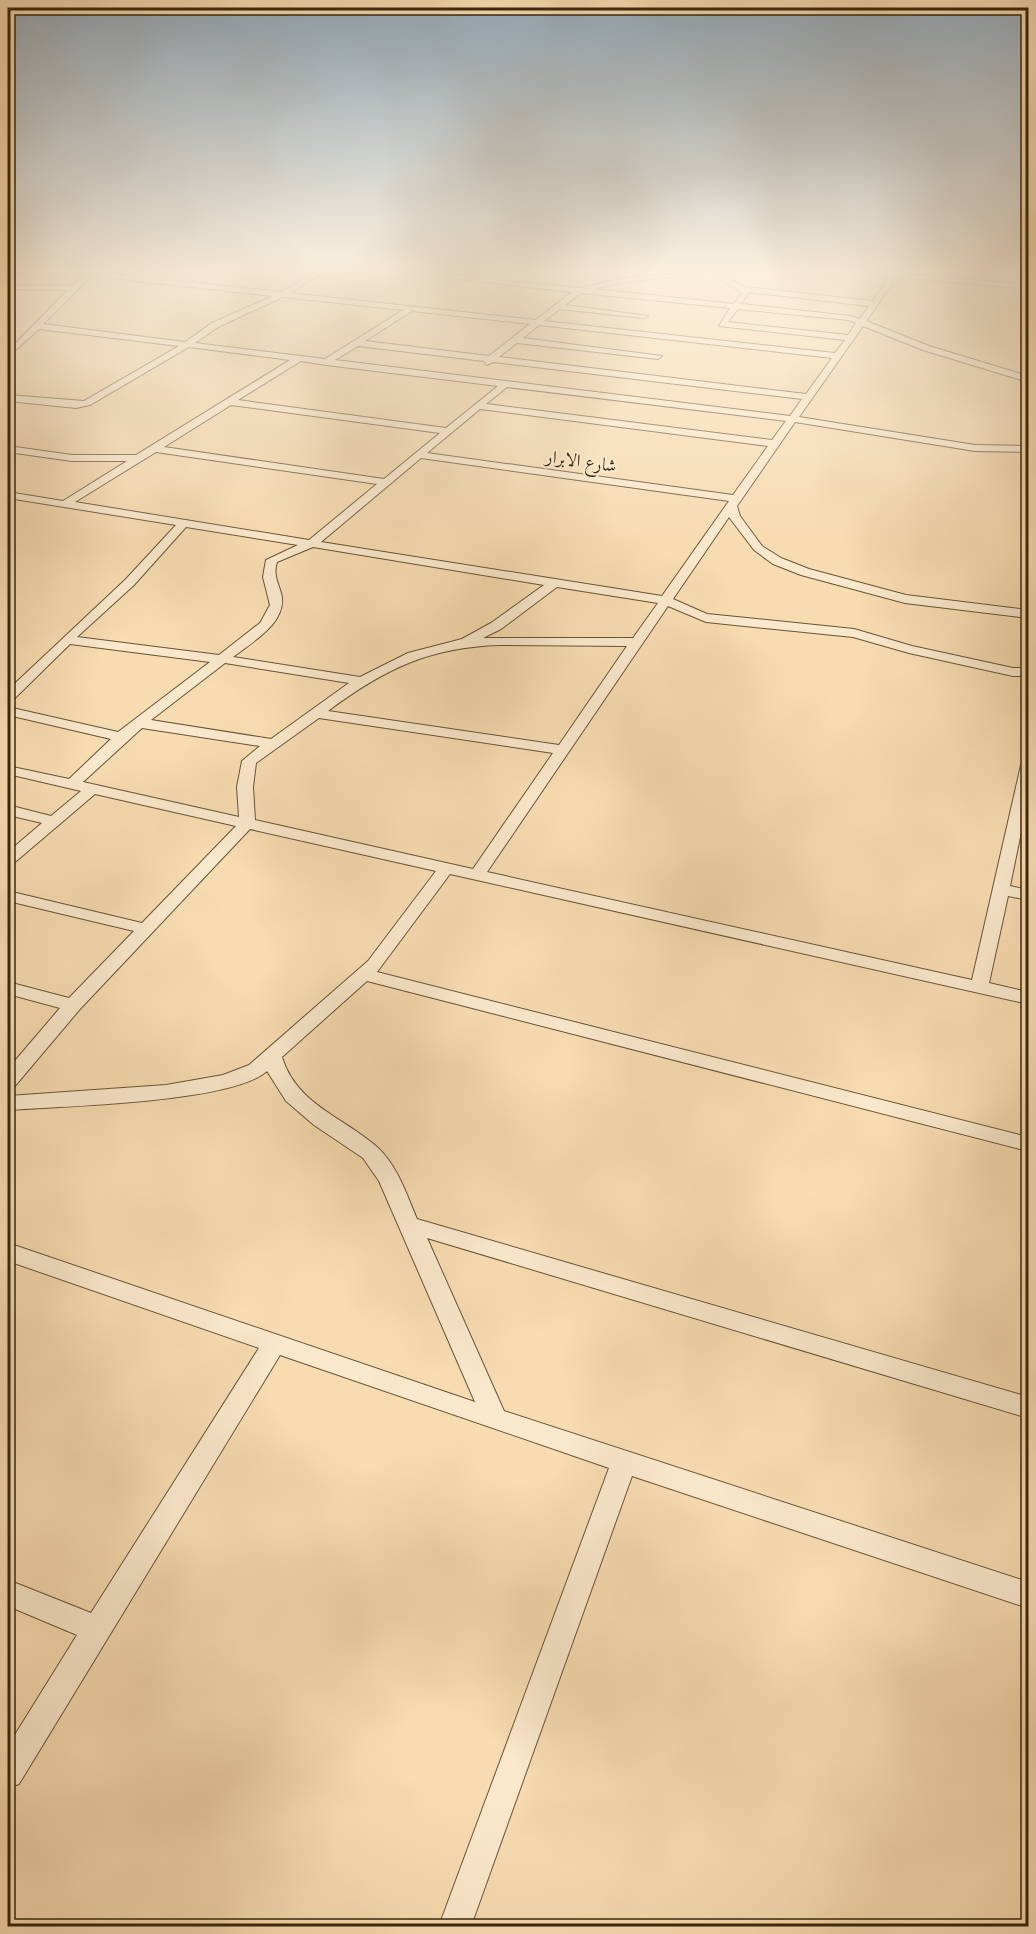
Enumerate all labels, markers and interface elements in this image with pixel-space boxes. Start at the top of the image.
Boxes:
street label: شارع الابرار [542,444,618,481]

